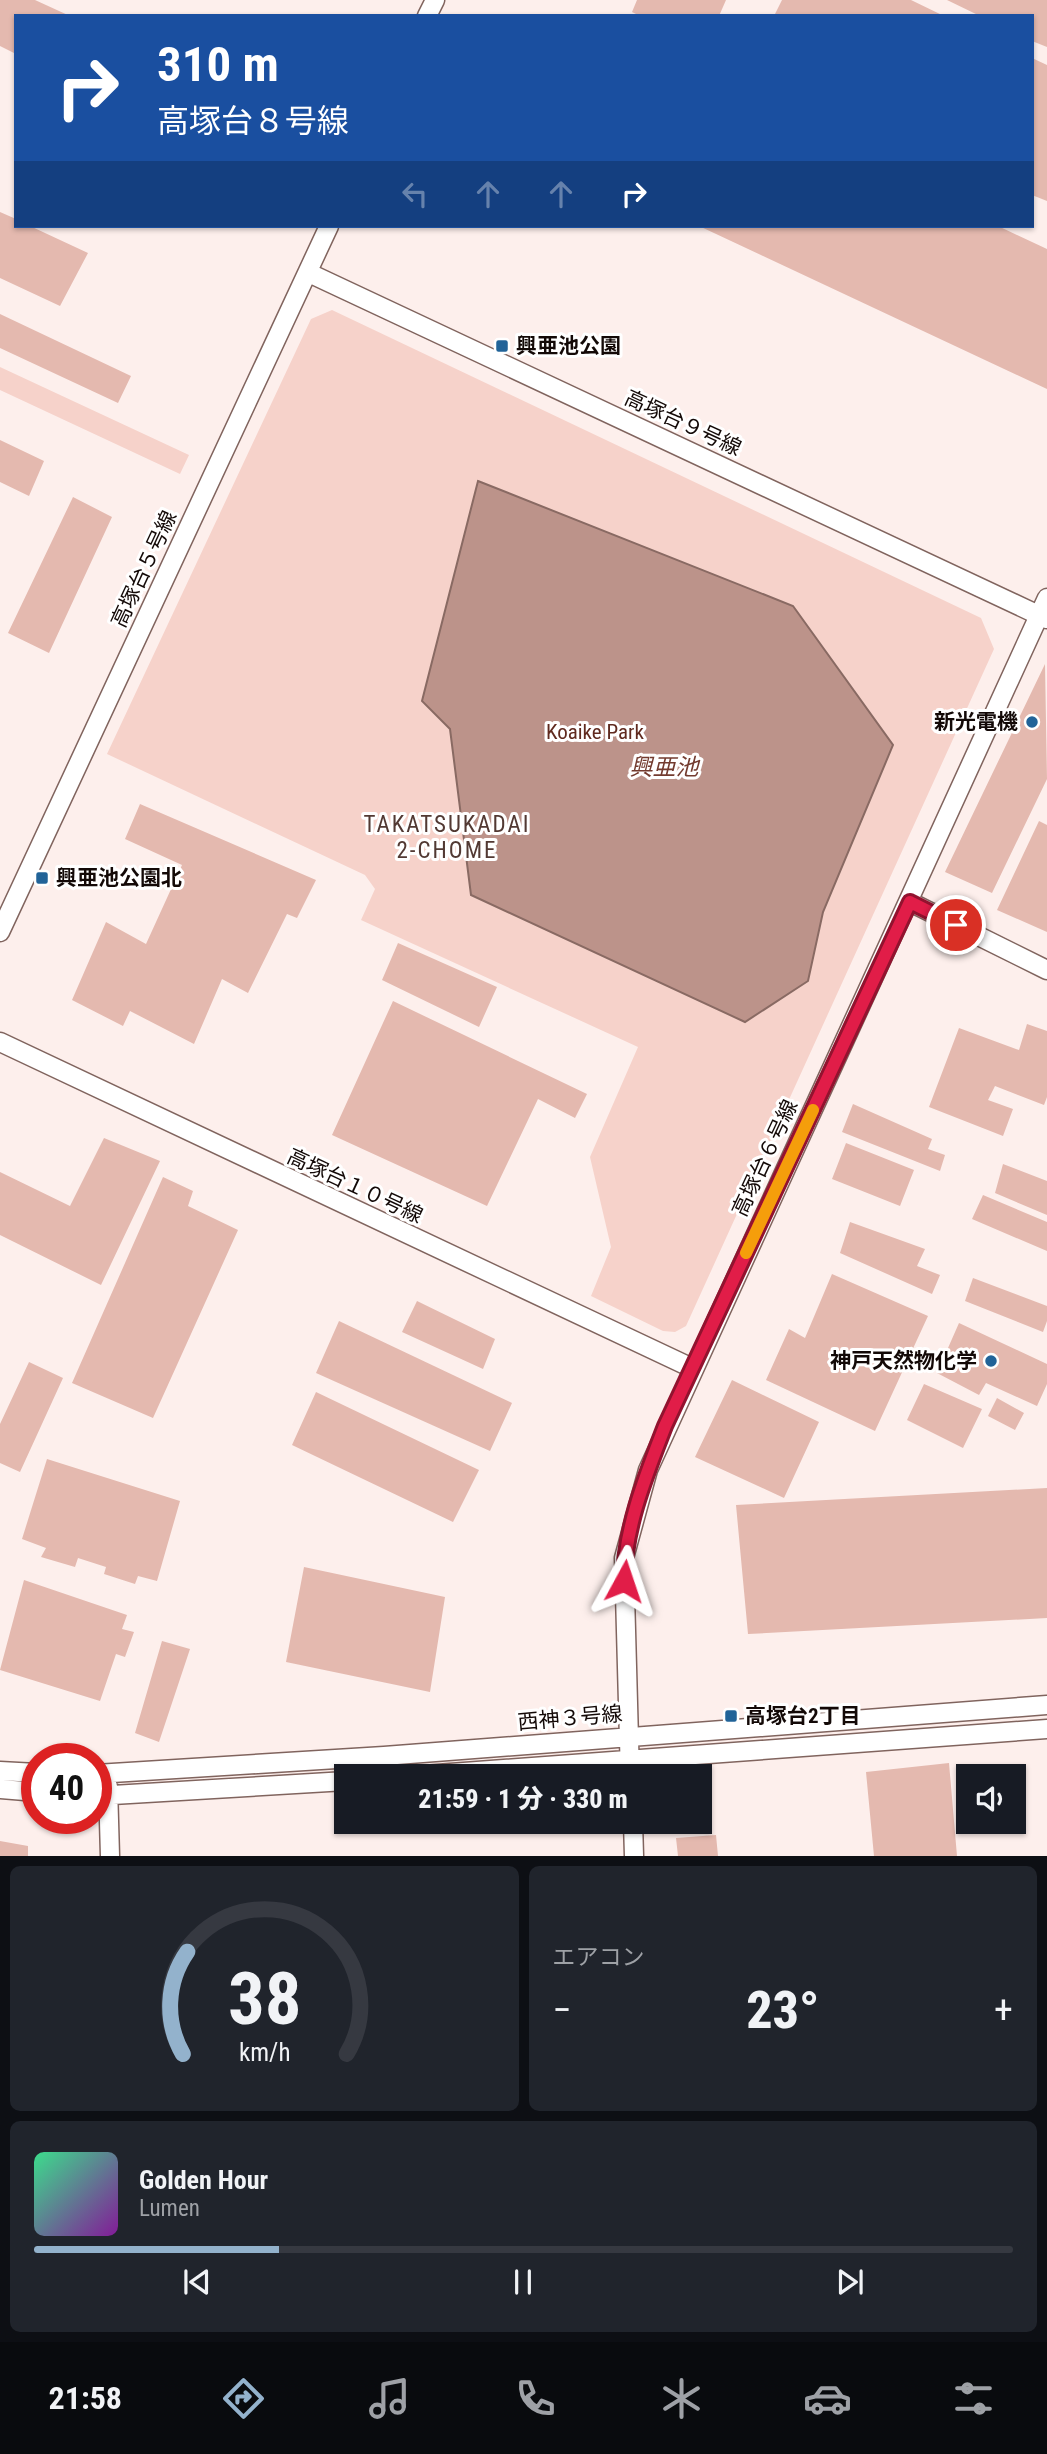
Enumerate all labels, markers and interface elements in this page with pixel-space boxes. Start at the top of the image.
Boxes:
text: 310 m [157,36,279,93]
icon: right [42,42,133,133]
text: 高塚台８号線 [157,102,349,140]
icon: left [396,175,434,213]
icon: ahead [469,175,507,213]
icon: ahead [542,175,580,213]
icon: right [615,175,653,213]
place label: 興亜池公園 [516,334,621,358]
marker: 興亜池公園 [494,338,510,354]
street label: 高塚台９号線 [621,385,745,461]
street label: 高塚台５号線 [106,507,182,631]
place label: 新光電機 [934,710,1018,734]
marker: 新光電機 [1024,714,1040,730]
park label: Koaike Park [546,720,645,744]
water label: 興亜池 [630,754,701,781]
district label: TAKATSUKADAI 2-CHOME [363,811,531,864]
place label: 興亜池公園北 [56,866,182,890]
marker: 興亜池公園北 [34,870,50,886]
pin [926,895,986,955]
icon: arrive [937,906,975,944]
street label: 高塚台６号線 [727,1096,803,1220]
street label: 高塚台１０号線 [283,1144,427,1228]
place label: 神戸天然物化学 [830,1349,977,1373]
marker: 神戸天然物化学 [983,1353,999,1369]
position arrow [587,1544,661,1618]
street label: 西神３号線 [517,1701,623,1735]
place label: 高塚台2丁目 [745,1704,861,1728]
marker: 高塚台2丁目 [723,1708,739,1724]
speed limit sign: 40 [21,1743,112,1834]
map controls [956,1764,1026,1834]
button: sound [956,1764,1026,1834]
text: 21:59 · 1 分 · 330 m [418,1784,628,1814]
text: エアコン [553,1944,645,1971]
text: 38 [227,1957,301,2043]
text: 23° [746,1980,819,2041]
text: − [553,1988,572,2032]
text: + [994,1988,1013,2032]
text: km/h [239,2038,290,2067]
text: Golden Hour [139,2165,268,2195]
text: Lumen [139,2195,200,2222]
icon: previous [178,2263,216,2301]
icon: pause [504,2263,542,2301]
icon: next [831,2263,869,2301]
icon: directions [219,2374,268,2423]
icon: music [365,2374,414,2423]
icon: phone [511,2374,560,2423]
icon: climate [657,2374,706,2423]
icon: car [803,2374,852,2423]
icon: filters [949,2374,998,2423]
text: 21:58 [49,2379,122,2417]

